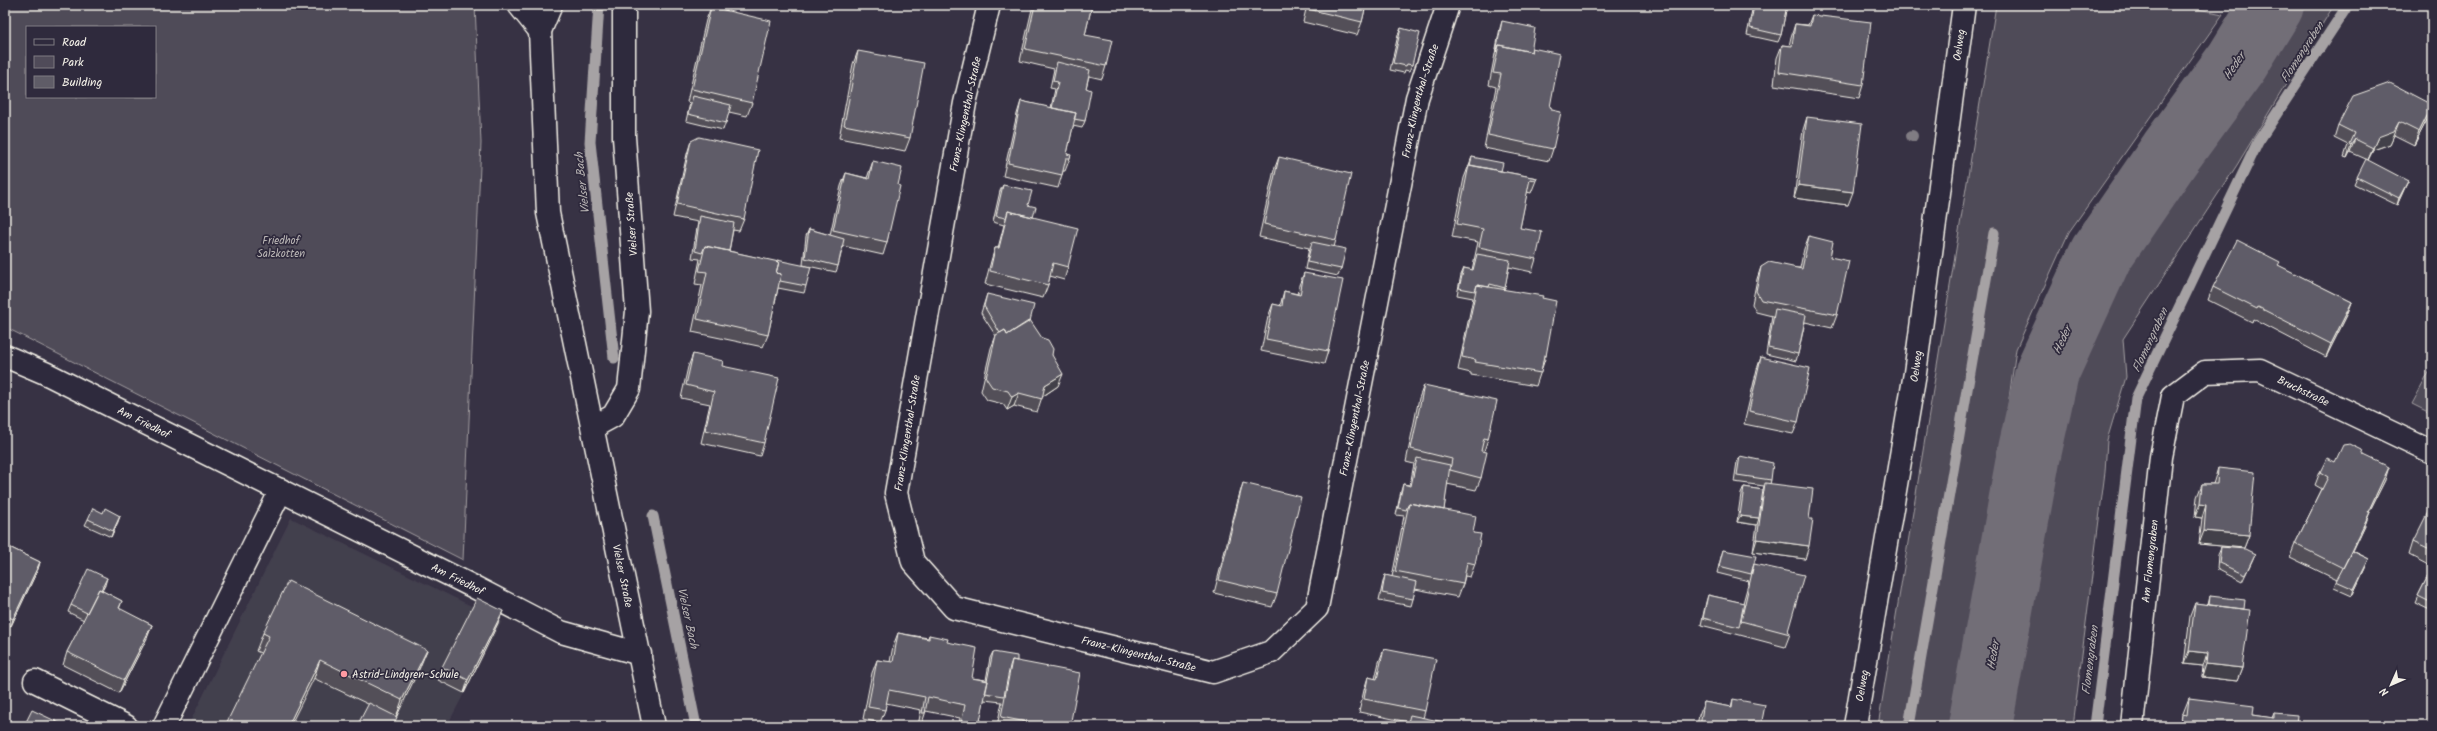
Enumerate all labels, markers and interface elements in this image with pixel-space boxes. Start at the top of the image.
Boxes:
water label: Flomengraben [2276,17,2330,87]
legend [26,26,156,98]
street label: Oelweg [1949,28,1971,62]
text: Road [62,33,87,52]
street label: Franz-Klingenthal-Straße [1397,42,1444,160]
water label: Heder [2218,47,2252,84]
text: Park [62,53,84,72]
street label: Franz-Klingenthal-Straße [945,55,987,173]
text: Building [62,73,102,92]
water label: Vielser Bach [570,150,595,215]
street label: Vielser Straße [621,191,643,257]
park label: Friedhof Salzkotten [257,232,305,263]
water label: Flomengraben [2127,303,2174,376]
water label: Heder [2048,320,2078,357]
street label: Oelweg [1906,349,1928,384]
street label: Franz-Klingenthal-Straße [1335,359,1375,478]
street label: Bruchstraße [2274,371,2332,412]
street label: Franz-Klingenthal-Straße [890,374,926,493]
street label: Am Friedhof [114,402,175,445]
street label: Am Flomengraben [2137,518,2164,604]
street label: Vielser Straße [607,543,637,609]
street label: Am Friedhof [428,559,489,602]
water label: Vielser Bach [672,586,704,652]
water label: Flomengraben [2077,623,2104,696]
street label: Franz-Klingenthal-Straße [1079,632,1198,677]
water label: Heder [1982,636,2006,671]
north arrow [2371,665,2411,705]
place label: Astrid-Lindgren-Schule [352,666,459,684]
street label: Oelweg [1851,668,1874,703]
marker: Astrid-Lindgren-Schule [339,669,349,679]
text: N [2376,683,2393,700]

